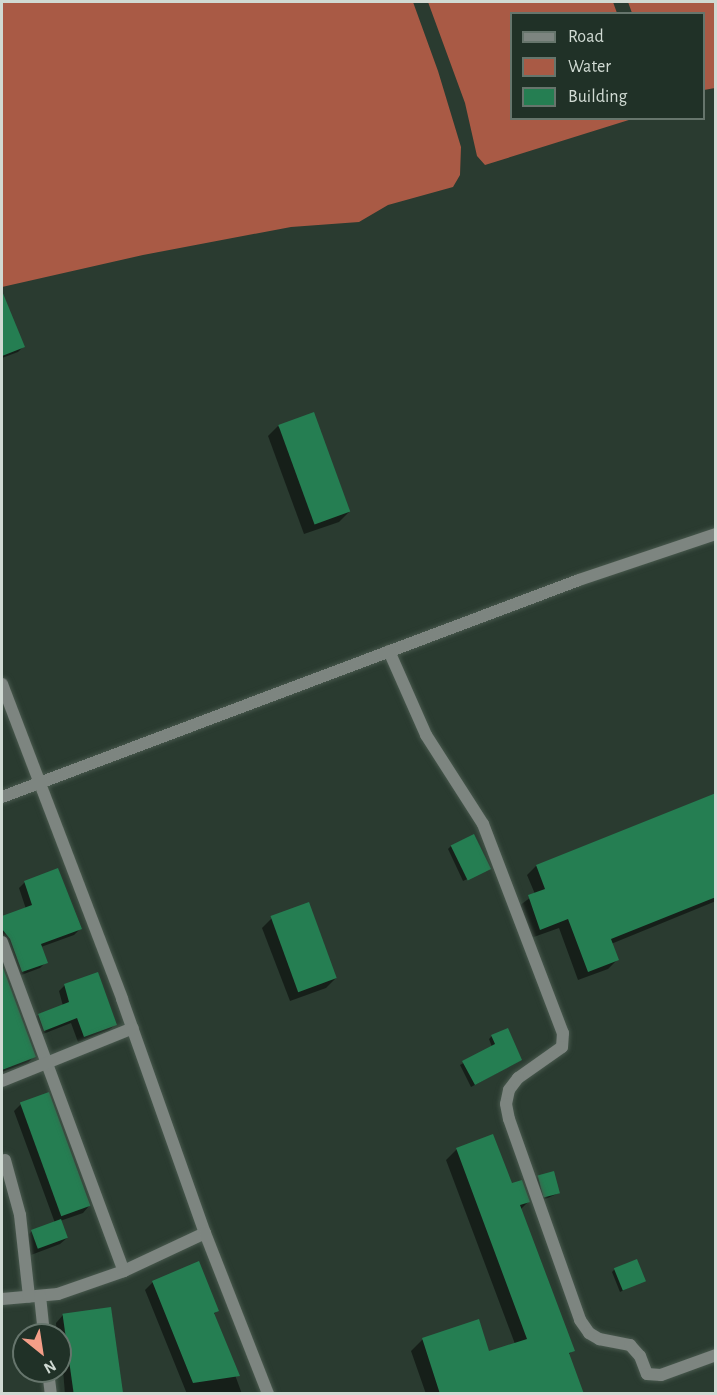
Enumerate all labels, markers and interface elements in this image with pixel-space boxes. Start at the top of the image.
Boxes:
legend [510,12,705,120]
text: Road [568,28,604,46]
text: Water [568,58,611,76]
text: Building [568,88,627,106]
north arrow [12,1323,72,1383]
text: N [41,1357,59,1377]

